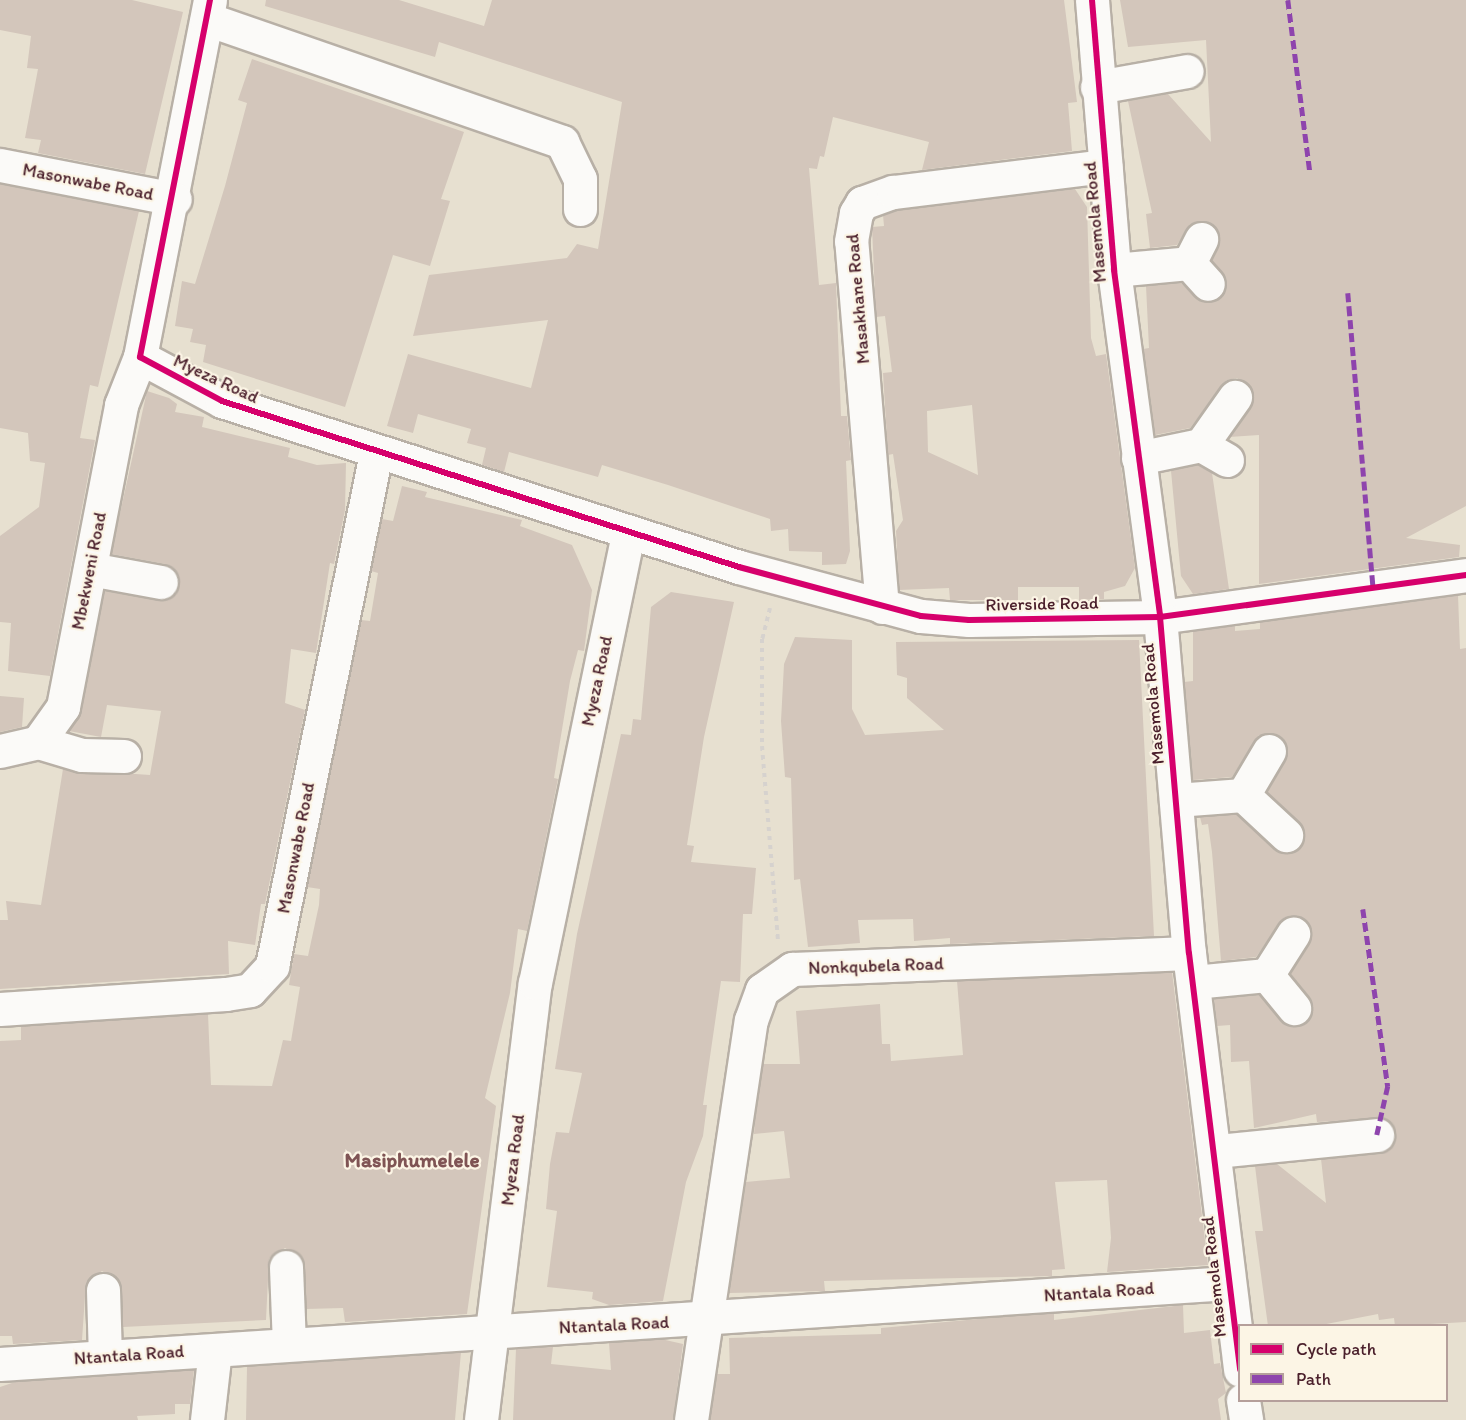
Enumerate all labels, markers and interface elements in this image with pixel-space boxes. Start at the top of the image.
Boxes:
street label: Masonwabe Road [21,159,155,205]
street label: Masemola Road [1079,161,1111,283]
street label: Masakhane Road [842,233,874,365]
street label: Myeza Road [170,350,262,408]
street label: Mbekweni Road [67,510,111,632]
street label: Riverside Road [985,592,1099,616]
street label: Myeza Road [577,634,617,728]
street label: Masemola Road [1137,643,1169,765]
street label: Masonwabe Road [273,781,319,915]
street label: Nonkqubela Road [808,953,944,979]
street label: Myeza Road [497,1114,529,1206]
district label: Masiphumelele [344,1147,480,1173]
street label: Masemola Road [1197,1216,1231,1338]
street label: Ntantala Road [1043,1277,1155,1307]
street label: Ntantala Road [558,1311,670,1339]
legend [1238,1324,1448,1402]
text: Cycle path [1296,1338,1376,1360]
street label: Ntantala Road [73,1340,185,1370]
text: Path [1296,1368,1331,1390]

